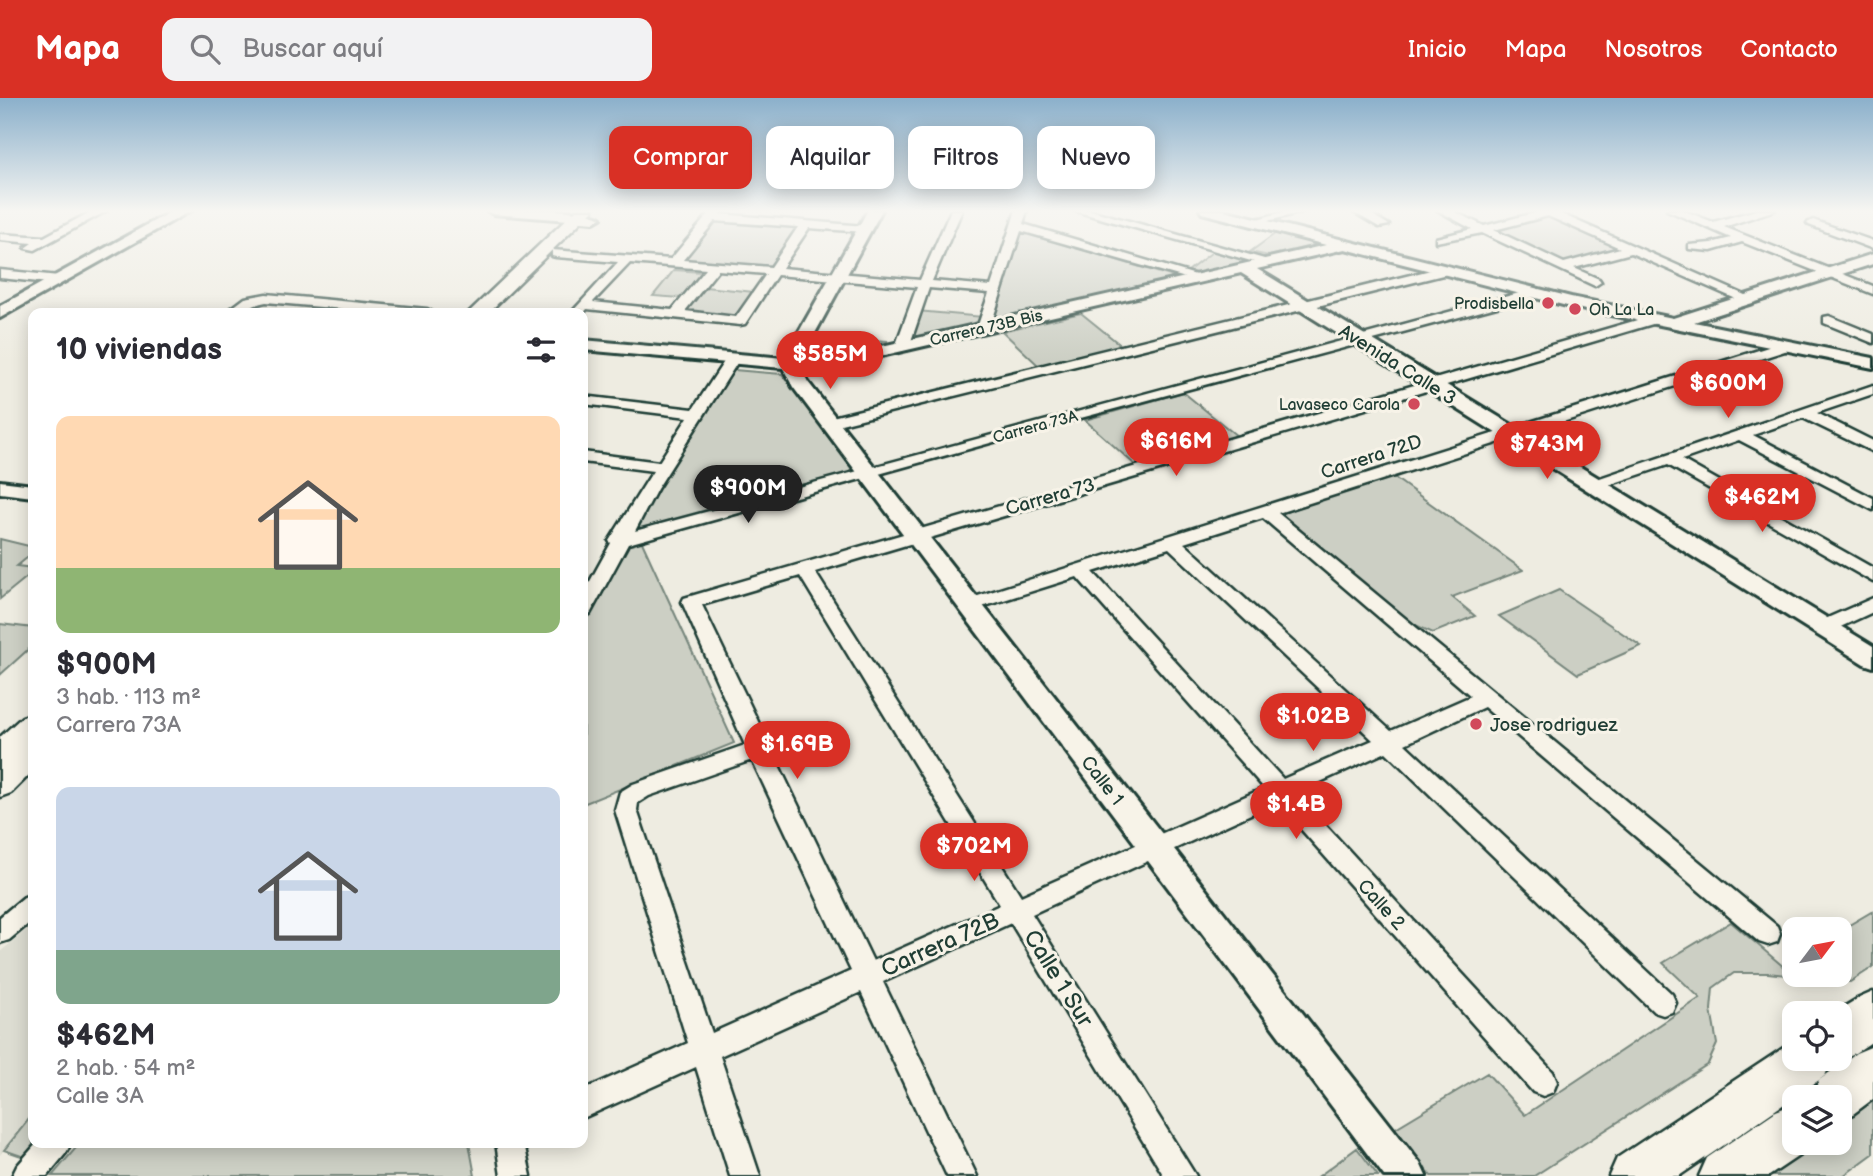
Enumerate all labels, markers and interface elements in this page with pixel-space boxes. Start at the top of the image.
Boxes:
search box [162,18,652,81]
text: Mapa [35,29,120,69]
icon: search [186,30,224,68]
text: Buscar aquí [242,34,383,65]
text: Inicio [1408,35,1467,64]
text: Mapa [1505,35,1567,64]
text: Nosotros [1605,35,1702,64]
text: Contacto [1740,35,1838,64]
chip: Comprar [609,126,752,189]
chip: Alquilar [766,126,894,189]
chip: Filtros [908,126,1023,189]
chip: Nuevo [1037,126,1155,189]
place label: Prodisbella [1454,295,1534,314]
marker: Prodisbella [1540,295,1556,311]
marker: Oh La La [1567,301,1583,317]
place label: Oh La La [1589,301,1654,320]
street label: Carrera 73B Bis [928,306,1045,351]
street label: Avenida Calle 3 [1334,320,1460,411]
icon: filters [522,331,560,369]
pin: $585M [781,331,879,391]
text: 10 viviendas [56,332,222,368]
text: $585M [792,340,868,368]
pin: $600M [1679,360,1777,420]
text: $600M [1689,369,1767,397]
place label: Lavaseco Carola [1279,396,1400,415]
marker: Lavaseco Carola [1406,396,1422,412]
street label: Carrera 73A [991,407,1080,448]
pin: $616M [1127,418,1225,478]
pin: $743M [1498,422,1596,481]
text: $616M [1140,427,1212,455]
street label: Carrera 72D [1318,430,1425,485]
text: $743M [1510,430,1584,458]
icon: home [245,462,371,588]
pin: $900M [699,466,797,525]
text: $900M [709,474,787,502]
street label: Carrera 73 [1003,474,1098,521]
pin: $462M [1713,474,1811,534]
text: $462M [1724,483,1800,511]
text: $900M [56,647,157,683]
text: 3 hab. · 113 m² [56,683,201,711]
pin: $1.02B [1256,694,1370,753]
text: $1.02B [1276,702,1350,730]
text: Carrera 73A [56,711,181,739]
place label: Jose rodriguez [1490,714,1618,737]
marker: Jose rodriguez [1468,716,1484,732]
pin: $1.69B [740,722,854,781]
text: $1.69B [760,730,834,758]
street label: Calle 1 [1075,752,1128,810]
pin: $1.4B [1247,782,1345,841]
text: $1.4B [1266,790,1326,818]
pin: $702M [925,824,1023,883]
text: $702M [936,832,1012,860]
icon: home [245,833,371,959]
street label: Calle 2 [1352,875,1410,936]
street label: Carrera 72B [877,906,1004,983]
north arrow [1782,917,1852,987]
map controls [1782,917,1852,1155]
street label: Calle 1 Sur [1017,925,1099,1033]
button: locate [1782,1001,1852,1071]
text: $462M [56,1018,155,1054]
text: 2 hab. · 54 m² [56,1054,196,1082]
text: Calle 3A [56,1082,144,1110]
button: layers [1782,1085,1852,1155]

